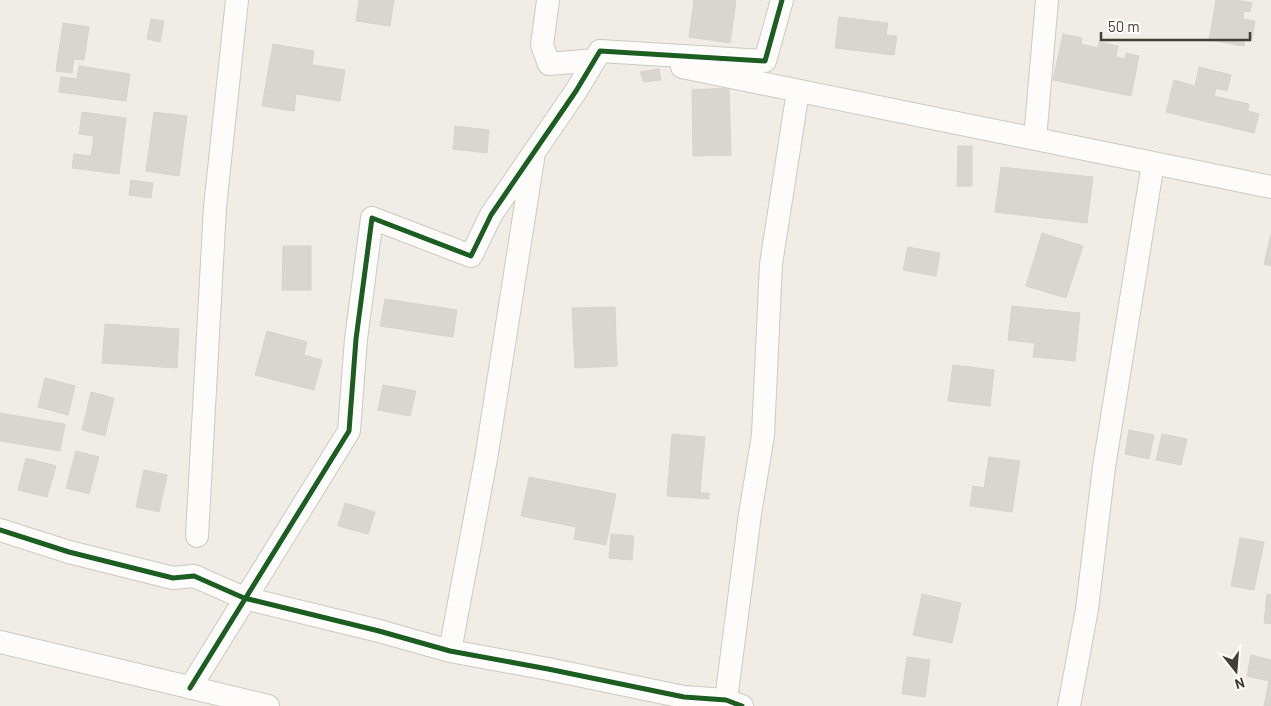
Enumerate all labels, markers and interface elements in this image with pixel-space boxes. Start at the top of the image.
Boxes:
scale bar [1101,10,1250,42]
text: 50 m [1108,17,1140,35]
north arrow [1211,646,1261,696]
text: N [1233,674,1247,693]

